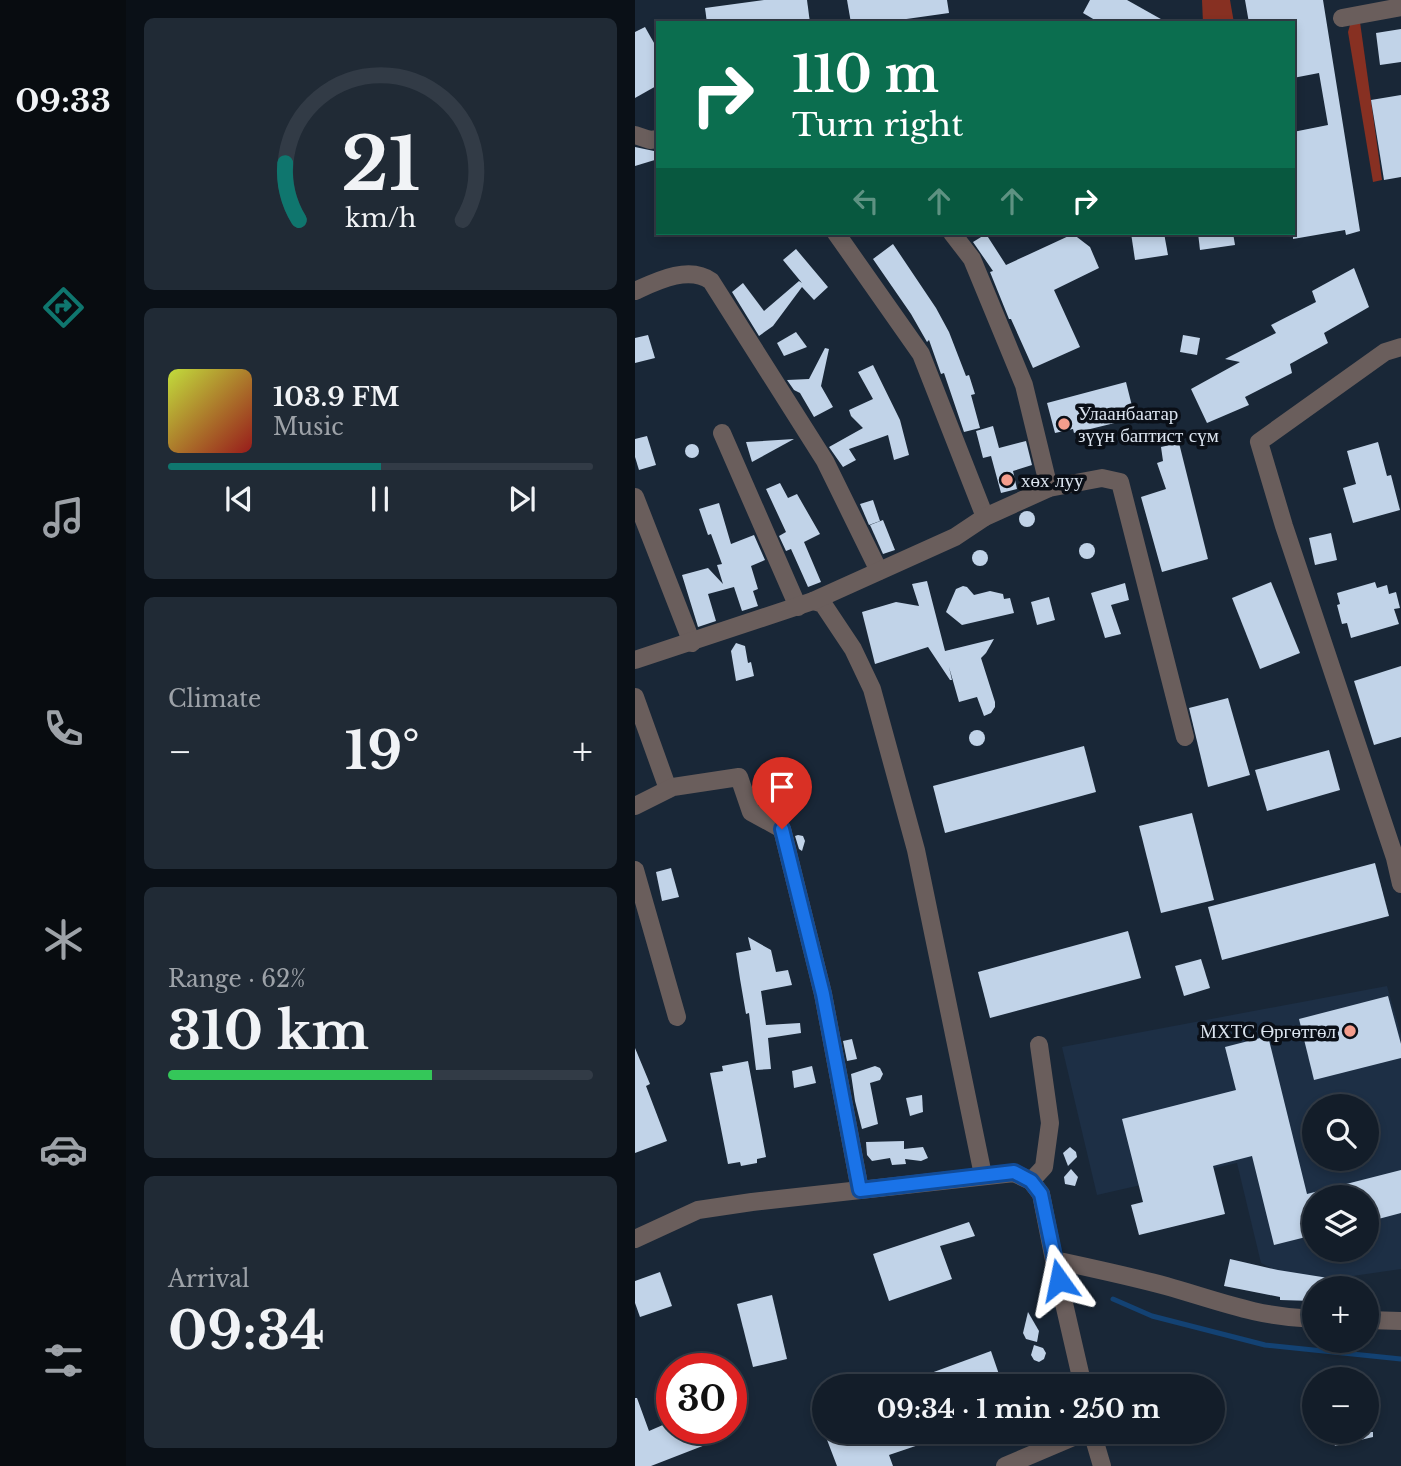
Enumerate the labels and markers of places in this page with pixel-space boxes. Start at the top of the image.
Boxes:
place label: Улаанбаатар зүүн баптист сүм [1078,402,1219,447]
marker: Улаанбаатар зүүн баптист сүм [1056,416,1072,432]
place label: хөх луу [1021,469,1084,492]
marker: хөх луу [999,472,1015,488]
pin [752,757,812,829]
place label: МХТС Өргөтгөл [1200,1020,1337,1043]
marker: МХТС Өргөтгөл [1342,1023,1358,1039]

